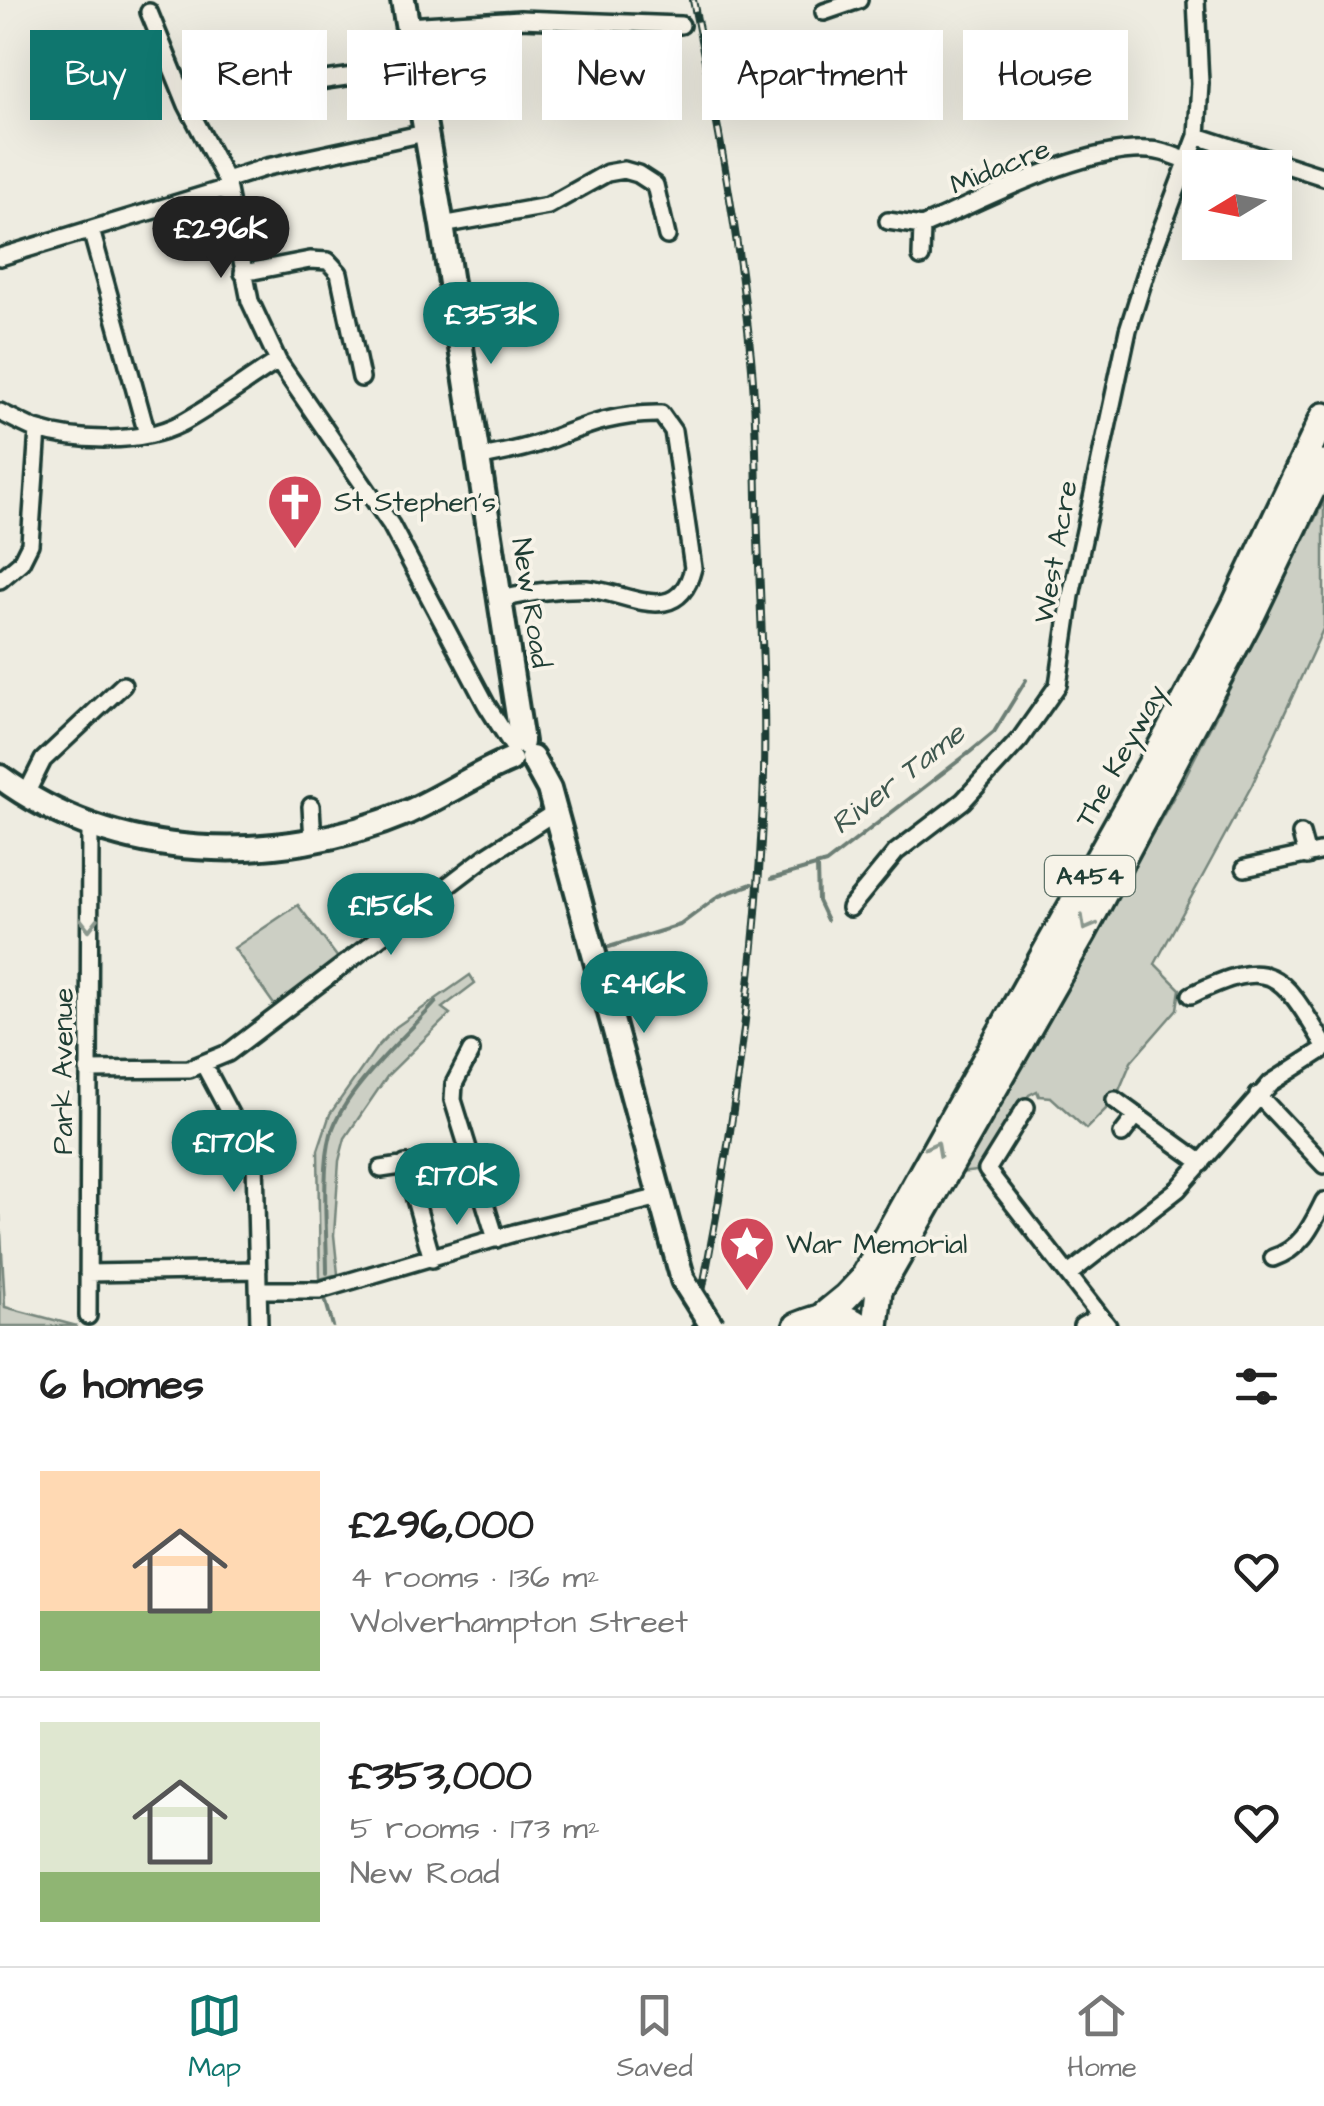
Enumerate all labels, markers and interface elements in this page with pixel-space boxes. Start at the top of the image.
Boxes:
chip: Buy [30,30,162,120]
chip: Rent [182,30,327,120]
chip: Filters [347,30,522,120]
chip: New [542,30,682,120]
chip: Apartment [702,30,943,120]
chip: House [963,30,1128,120]
street label: Midacre [944,129,1056,205]
north arrow [1182,150,1292,260]
map controls [1182,150,1292,260]
pin: £296K [151,196,291,281]
text: £296K [174,206,268,251]
pin: £353K [421,282,561,367]
text: £353K [445,292,537,337]
church icon: St Stephen's [265,472,325,551]
street label: West Acre [1024,478,1088,626]
place label: St Stephen's [334,483,496,522]
street label: New Road [502,535,560,671]
street label: The Keyway [1066,678,1178,835]
water label: River Tame [822,712,975,845]
road number: A454 [1045,856,1135,896]
pin: £156K [321,873,461,958]
text: £156K [349,883,433,928]
one-way arrow [1080,914,1099,932]
one-way arrow [78,918,100,933]
pin: £416K [574,951,714,1036]
text: £416K [603,961,685,1006]
street label: Park Avenue [44,988,83,1154]
pin: £170K [164,1110,304,1195]
text: £170K [194,1120,274,1165]
one-way arrow [923,1141,942,1159]
pin: £170K [387,1143,527,1228]
text: £170K [417,1153,497,1198]
place icon: War Memorial [717,1214,777,1293]
place label: War Memorial [786,1225,967,1264]
text: 6 homes [40,1357,204,1415]
icon: filters [1229,1359,1284,1414]
text: £296,000 [350,1497,534,1555]
icon: home [120,1511,240,1631]
icon: heart [1229,1544,1284,1599]
text: 4 rooms · 136 m² [350,1555,600,1600]
text: Wolverhampton Street [350,1600,688,1645]
text: £353,000 [350,1748,532,1806]
icon: home [120,1762,240,1882]
icon: heart [1229,1795,1284,1850]
text: 5 rooms · 173 m² [350,1806,600,1851]
text: New Road [350,1851,500,1896]
tab: Map [187,1988,242,2087]
tab: Saved [617,1988,693,2087]
tab: Home [1067,1988,1137,2087]

